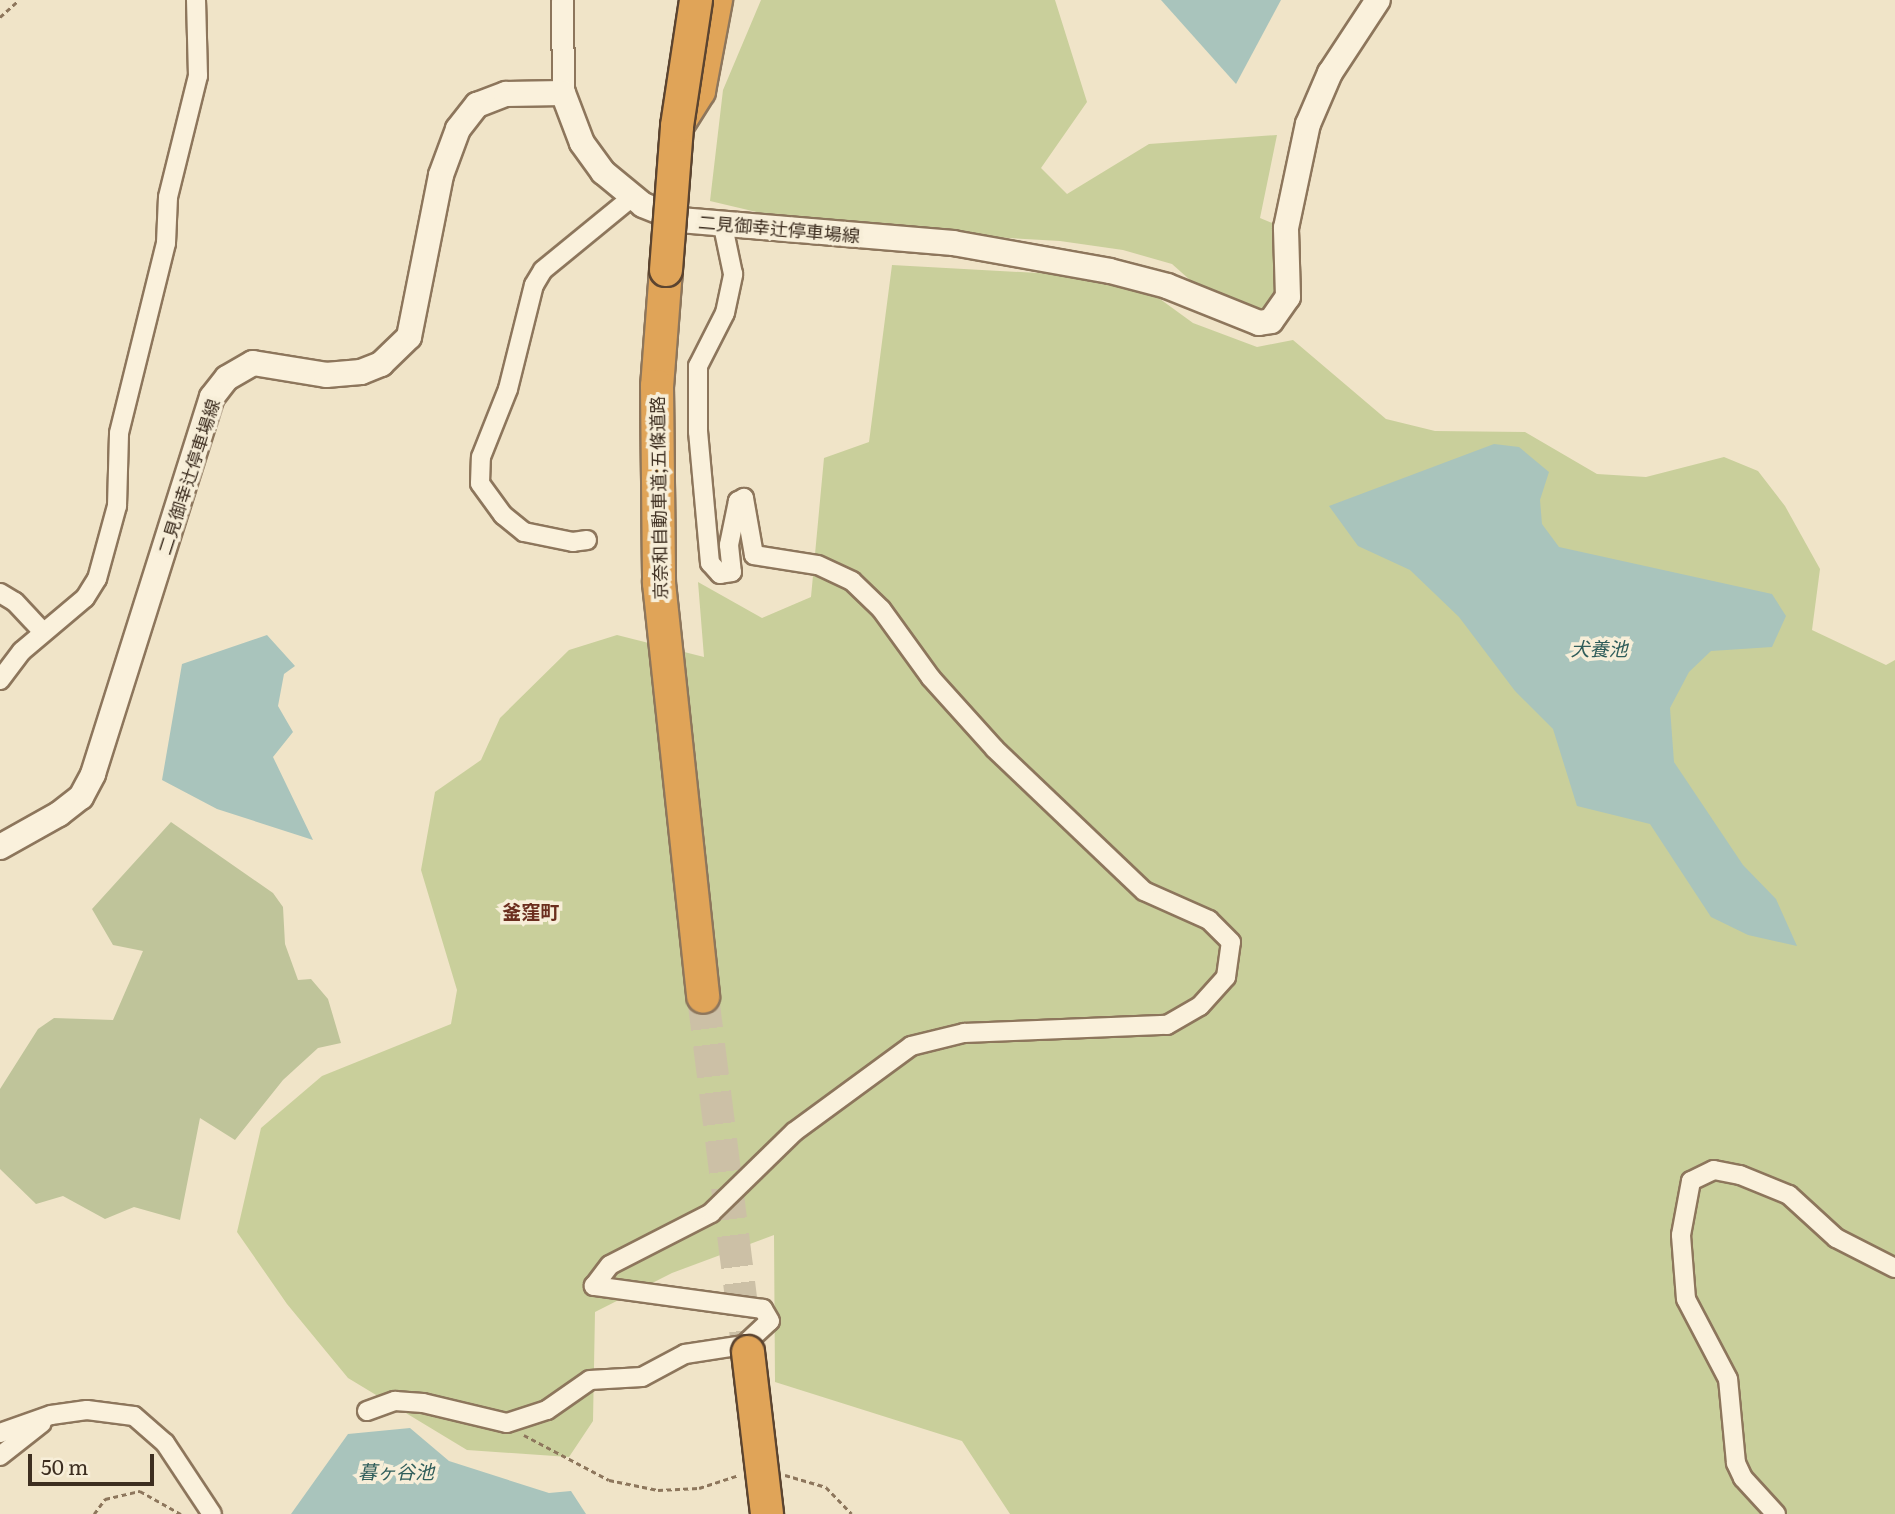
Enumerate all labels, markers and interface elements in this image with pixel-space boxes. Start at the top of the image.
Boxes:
street label: 二見御幸辻停車場線 [697,211,861,247]
street label: 京奈和自動車道;五條道路 [646,396,672,600]
street label: 二見御幸辻停車場線 [154,397,224,557]
water label: 犬養池 [1571,638,1627,660]
district label: 釜窪町 [503,901,559,923]
scale bar [32,1440,158,1484]
text: 50 m [41,1450,88,1481]
water label: 暮ヶ谷池 [358,1461,434,1483]

